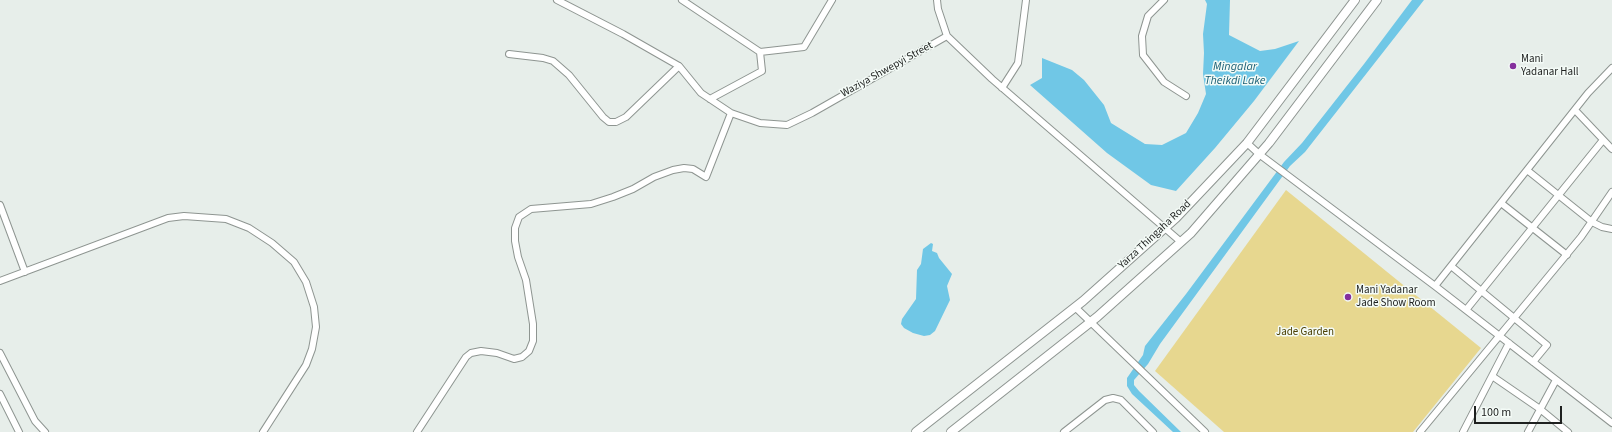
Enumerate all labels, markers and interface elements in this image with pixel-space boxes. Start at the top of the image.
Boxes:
street label: Waziya Shwepyi Street [839,39,935,101]
place label: Mani Yadanar Hall [1521,53,1579,79]
water label: Mingalar Theikdi Lake [1204,60,1266,88]
marker: Mani Yadanar Hall [1508,61,1518,71]
street label: Yarza Thingaha Road [1116,198,1194,272]
place label: Mani Yadanar Jade Show Room [1356,284,1436,310]
marker: Mani Yadanar Jade Show Room [1343,292,1353,302]
park label: Jade Garden [1276,326,1334,340]
scale bar [1476,398,1564,424]
text: 100 m [1481,404,1511,421]

